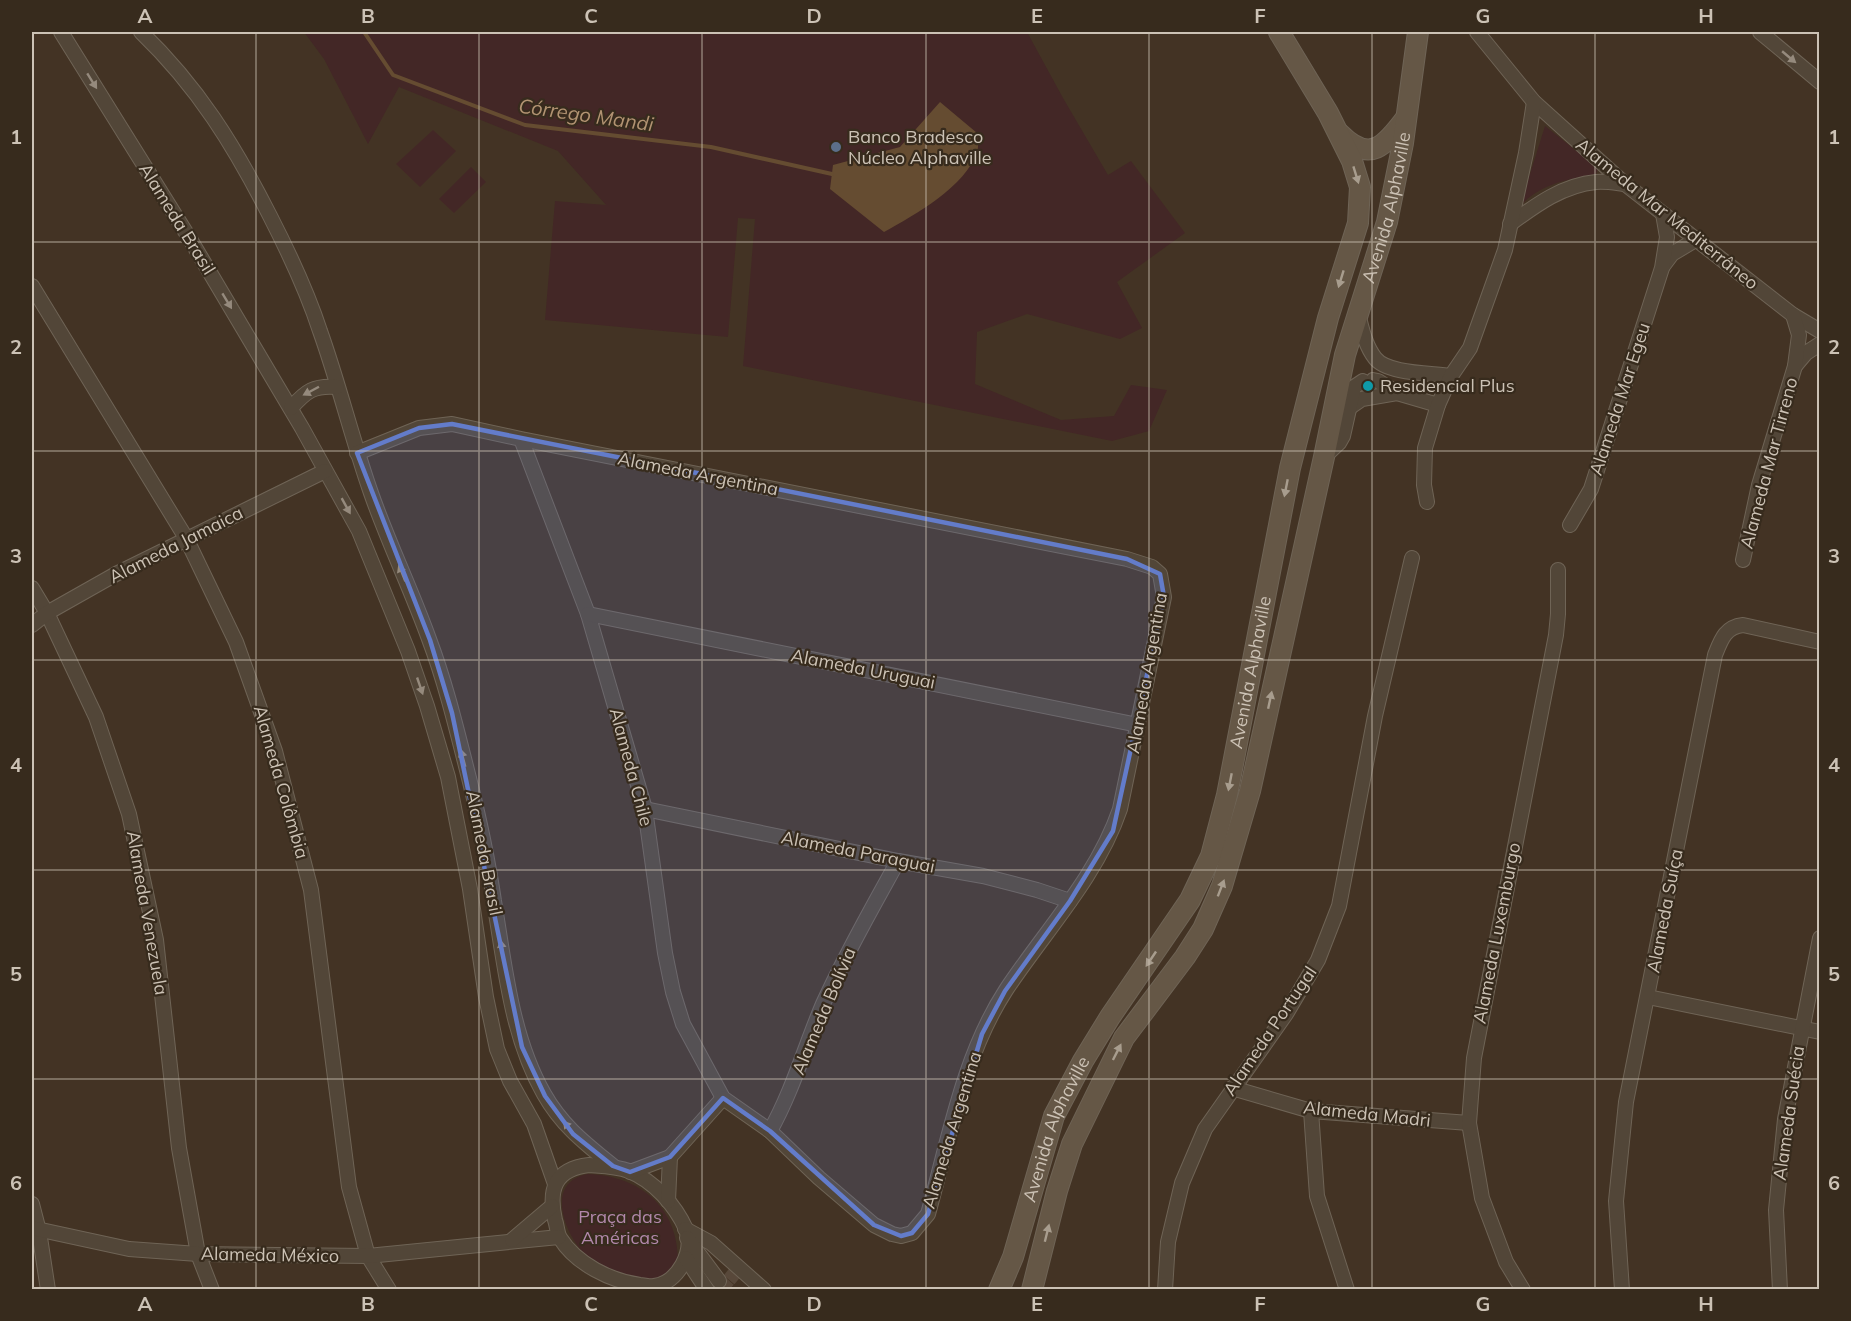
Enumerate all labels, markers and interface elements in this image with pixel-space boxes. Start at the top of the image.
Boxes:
text: A [138,3,153,28]
text: B [361,3,375,28]
text: C [584,3,598,28]
text: D [806,3,822,28]
text: E [1031,3,1043,28]
text: F [1254,3,1266,28]
text: G [1476,3,1490,28]
text: H [1698,3,1714,28]
one-way arrow [1781,50,1796,63]
one-way arrow [86,73,97,89]
water label: Córrego Mandi [517,93,655,136]
text: 1 [10,124,22,149]
text: 1 [1828,124,1840,149]
place label: Banco Bradesco Núcleo Alphaville [848,125,992,169]
street label: Avenida Alphaville [1356,131,1415,286]
street label: Alameda Mar Mediterrâneo [1571,133,1763,294]
marker: Banco Bradesco Núcleo Alphaville [829,140,843,154]
street label: Alameda Brasil [134,159,221,279]
one-way arrow [1352,166,1361,184]
one-way arrow [1336,270,1345,288]
one-way arrow [222,293,232,310]
street label: Alameda Mar Egeu [1584,320,1655,478]
text: 2 [10,334,22,359]
text: 2 [1828,334,1840,359]
place label: Residencial Plus [1380,374,1515,397]
street label: Alameda Mar Tirreno [1735,375,1802,551]
marker: Residencial Plus [1361,379,1375,393]
one-way arrow [303,386,320,396]
street label: Alameda Argentina [616,447,780,500]
one-way arrow [1281,478,1290,497]
one-way arrow [341,498,351,515]
street label: Alameda Jamaica [105,501,247,588]
text: 3 [10,543,22,568]
text: 3 [1828,543,1840,568]
one-way arrow [397,563,407,581]
street label: Alameda Argentina [1121,591,1172,755]
street label: Avenida Alphaville [1224,594,1276,751]
street label: Alameda Uruguai [789,643,937,694]
one-way arrow [416,677,426,695]
one-way arrow [1266,690,1276,709]
street label: Alameda Colômbia [249,703,314,861]
street label: Alameda Chile [605,705,658,828]
one-way arrow [458,748,468,767]
text: 4 [10,752,22,777]
text: 4 [1828,752,1840,777]
one-way arrow [1225,773,1234,792]
street label: Alameda Brasil [461,788,508,918]
street label: Alameda Paraguai [779,825,937,878]
street label: Alameda Venezuela [122,829,173,997]
street label: Alameda Luxemburgo [1468,840,1525,1025]
street label: Alameda Suíça [1641,847,1688,975]
one-way arrow [1217,879,1226,897]
one-way arrow [497,939,506,958]
street label: Alameda Bolívia [786,944,861,1078]
one-way arrow [1145,950,1157,966]
text: 5 [10,961,22,986]
text: 5 [1828,961,1840,986]
street label: Alameda Portugal [1218,962,1321,1100]
one-way arrow [1112,1043,1122,1060]
street label: Alameda Suécia [1768,1044,1809,1182]
street label: Alameda Argentina [917,1049,986,1211]
street label: Avenida Alphaville [1018,1052,1094,1205]
street label: Alameda Madri [1302,1095,1432,1132]
one-way arrow [563,1120,576,1136]
text: 6 [10,1170,22,1195]
text: 6 [1828,1170,1840,1195]
park label: Praça das Américas [578,1205,662,1249]
one-way arrow [1042,1224,1052,1242]
street label: Alameda México [201,1242,339,1267]
text: A [138,1291,153,1316]
text: B [361,1291,375,1316]
text: C [584,1291,598,1316]
text: D [806,1291,822,1316]
text: E [1031,1291,1043,1316]
text: F [1254,1291,1266,1316]
text: G [1476,1291,1490,1316]
text: H [1698,1291,1714,1316]

